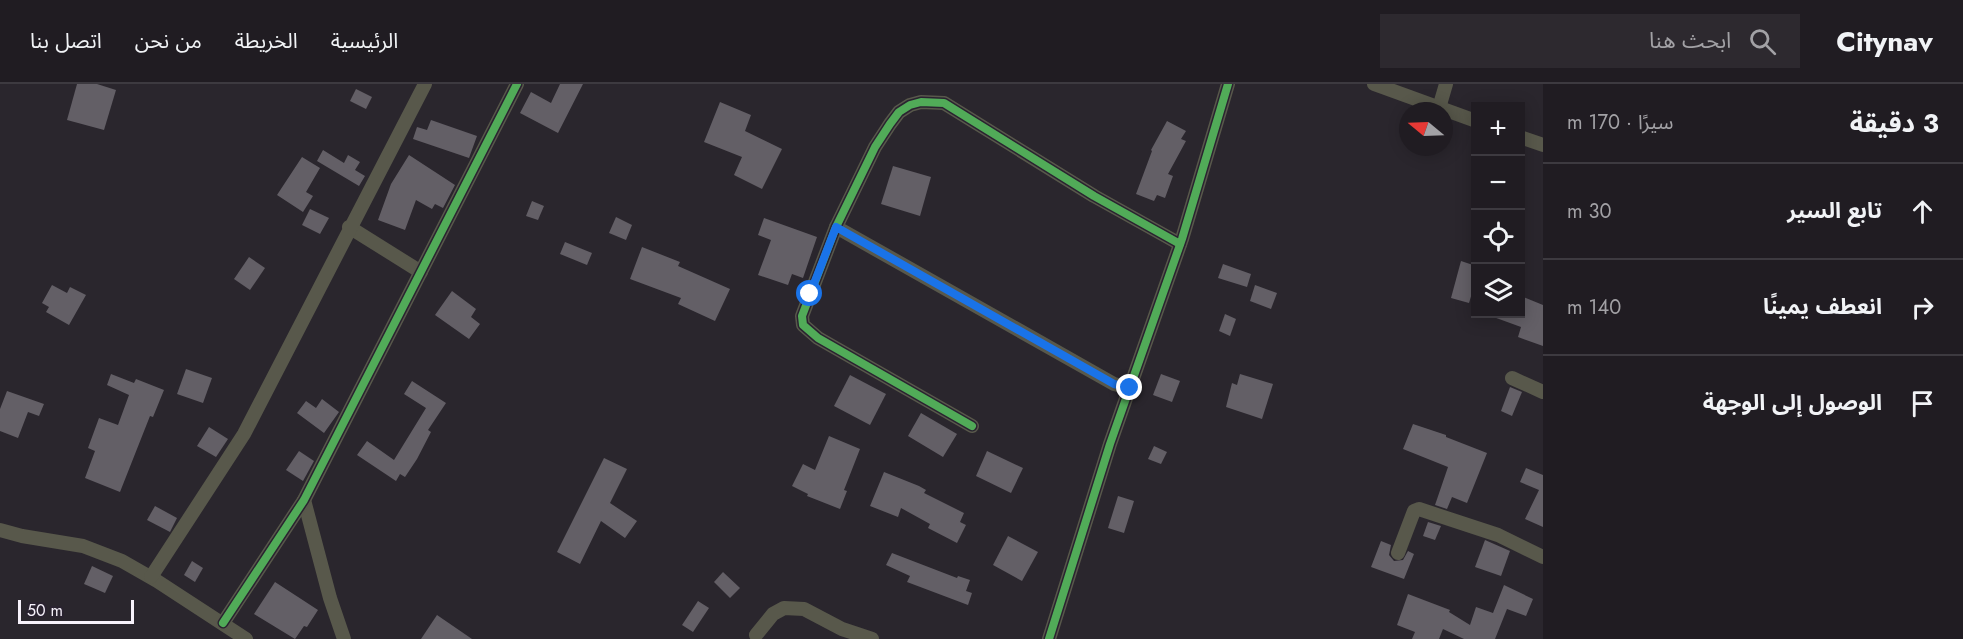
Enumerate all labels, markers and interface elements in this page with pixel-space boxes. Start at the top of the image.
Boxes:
search box [1380,14,1800,68]
text: Citynav [1836,21,1933,62]
text: ابحث هنا [1649,24,1731,56]
icon: search [1746,25,1779,58]
text: اتصل بنا [30,26,102,56]
text: من نحن [135,26,202,56]
text: الخريطة [235,26,298,56]
text: الرئيسية [331,26,398,56]
north arrow [1399,102,1453,156]
map controls [1471,102,1525,318]
button: + [1471,102,1525,156]
text: 3 دقيقة [1850,104,1939,142]
text: سيرًا · 170 m [1567,108,1673,137]
button: − [1471,156,1525,210]
text: تابع السير [1787,194,1882,226]
icon: ahead [1906,195,1939,228]
text: 30 m [1567,197,1612,226]
button: locate [1471,210,1525,264]
button: layers [1471,264,1525,318]
route start [796,280,822,306]
text: انعطف يمينًا [1763,290,1882,322]
icon: right [1906,291,1939,324]
text: 140 m [1567,293,1621,322]
route end [1116,374,1142,400]
text: الوصول إلى الوجهة [1703,386,1882,418]
icon: arrive [1906,387,1939,420]
scale bar [18,597,134,624]
text: 50 m [27,599,63,622]

